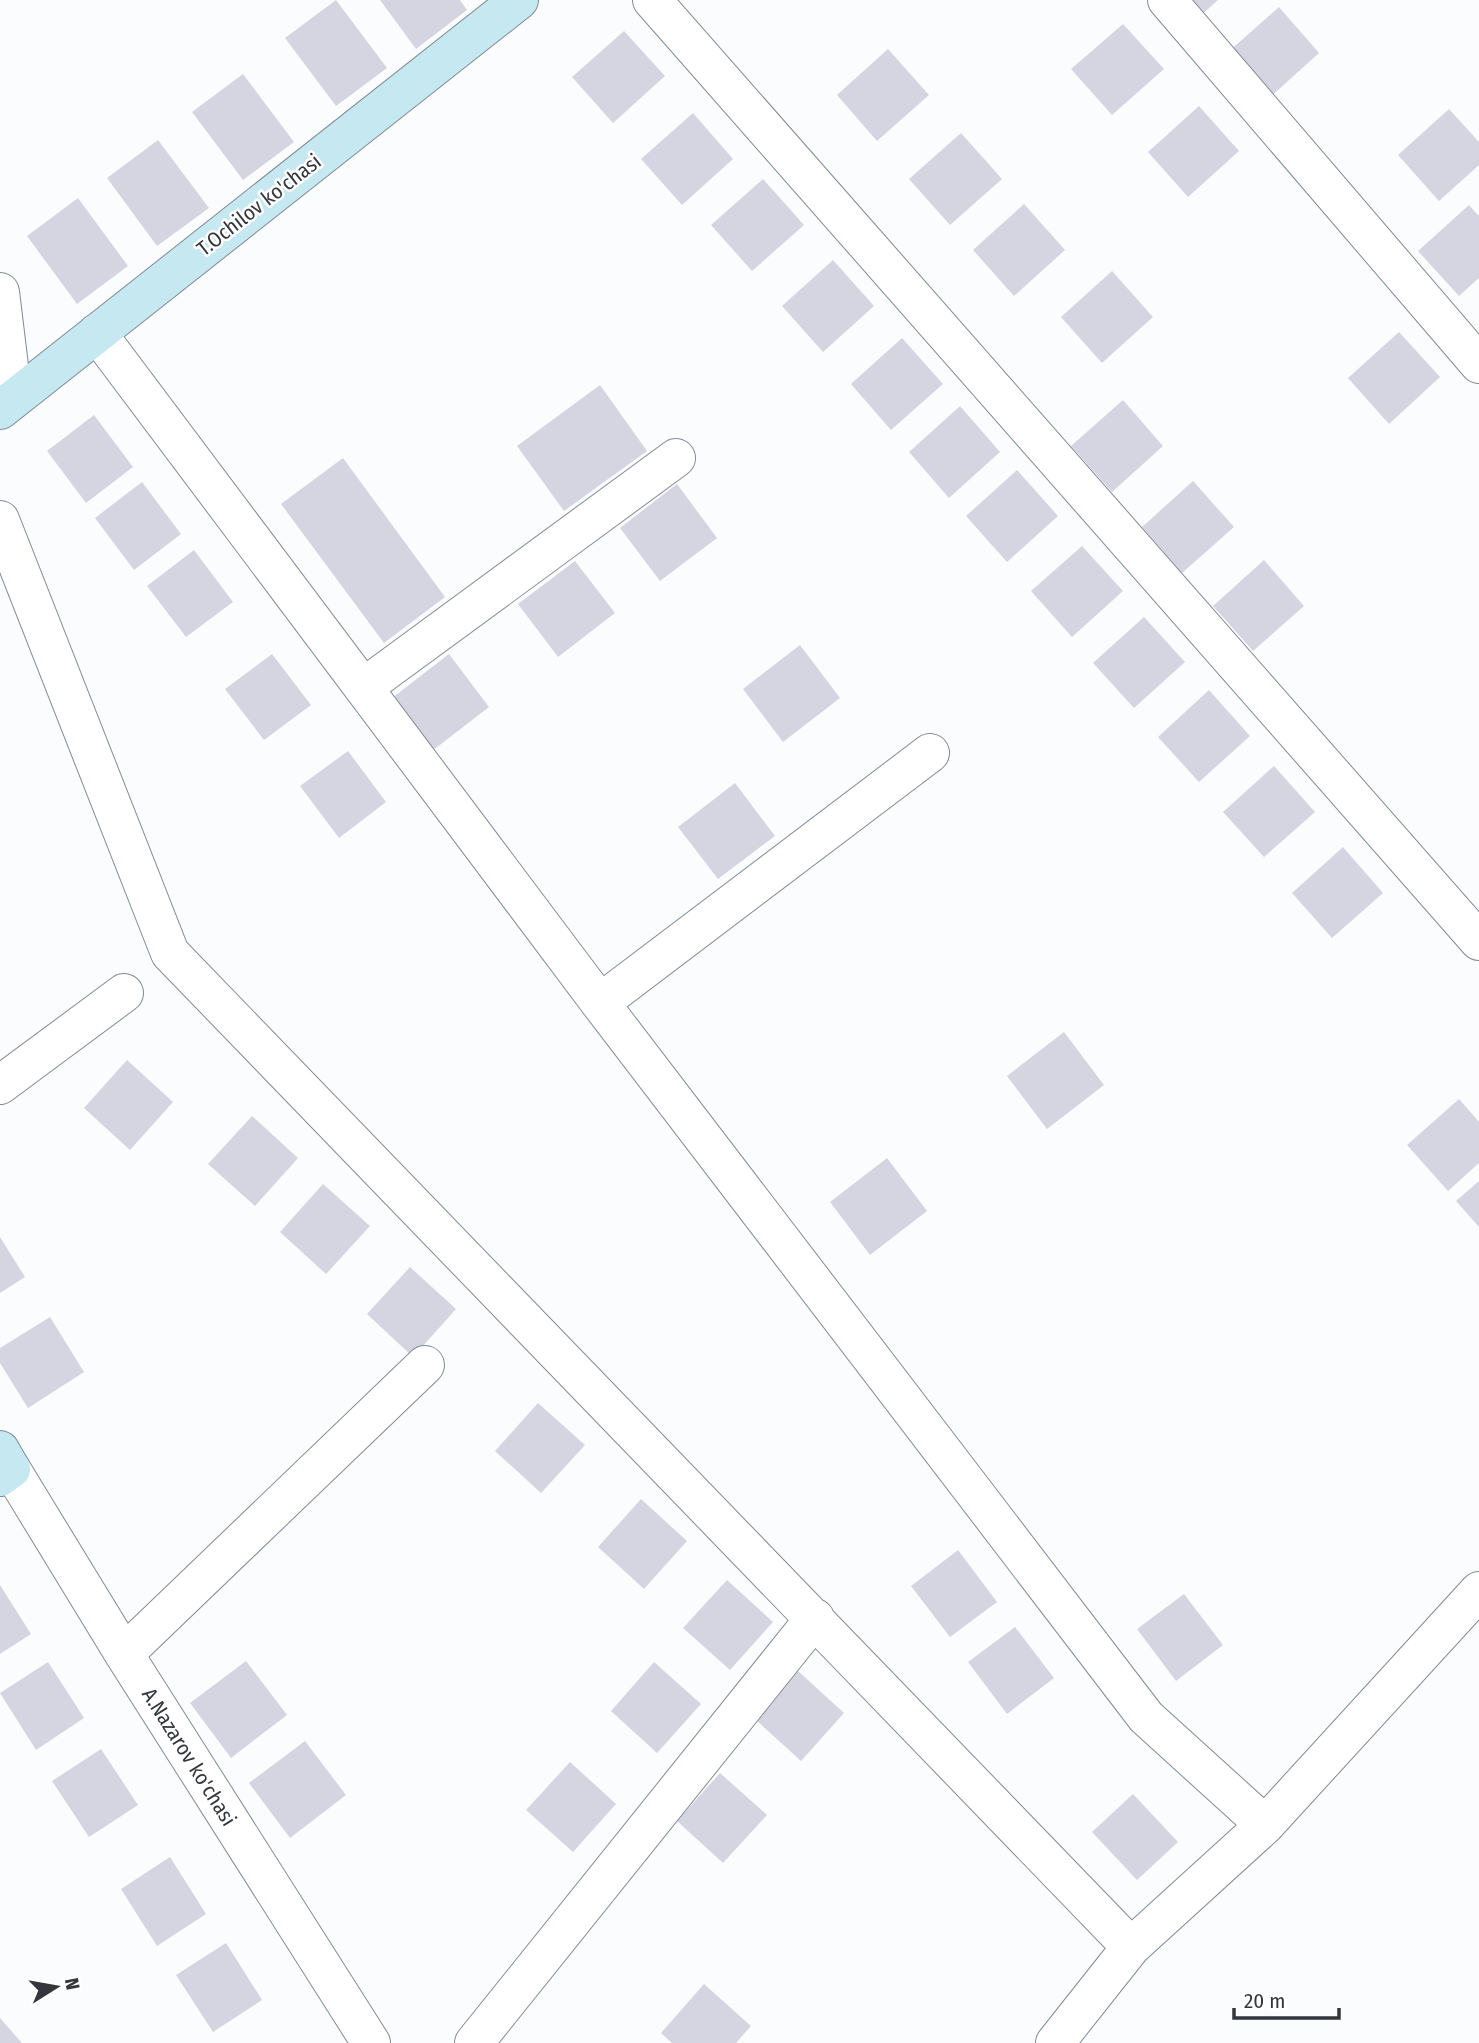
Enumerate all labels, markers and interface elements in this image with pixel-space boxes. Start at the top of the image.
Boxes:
street label: T.Ochilov ko'chasi [192,148,326,262]
street label: A.Nazarov ko'chasi [136,1683,242,1831]
north arrow [21,1952,91,2022]
text: N [60,1976,85,1992]
scale bar [1234,1976,1339,2020]
text: 20 m [1244,1988,1285,2014]

